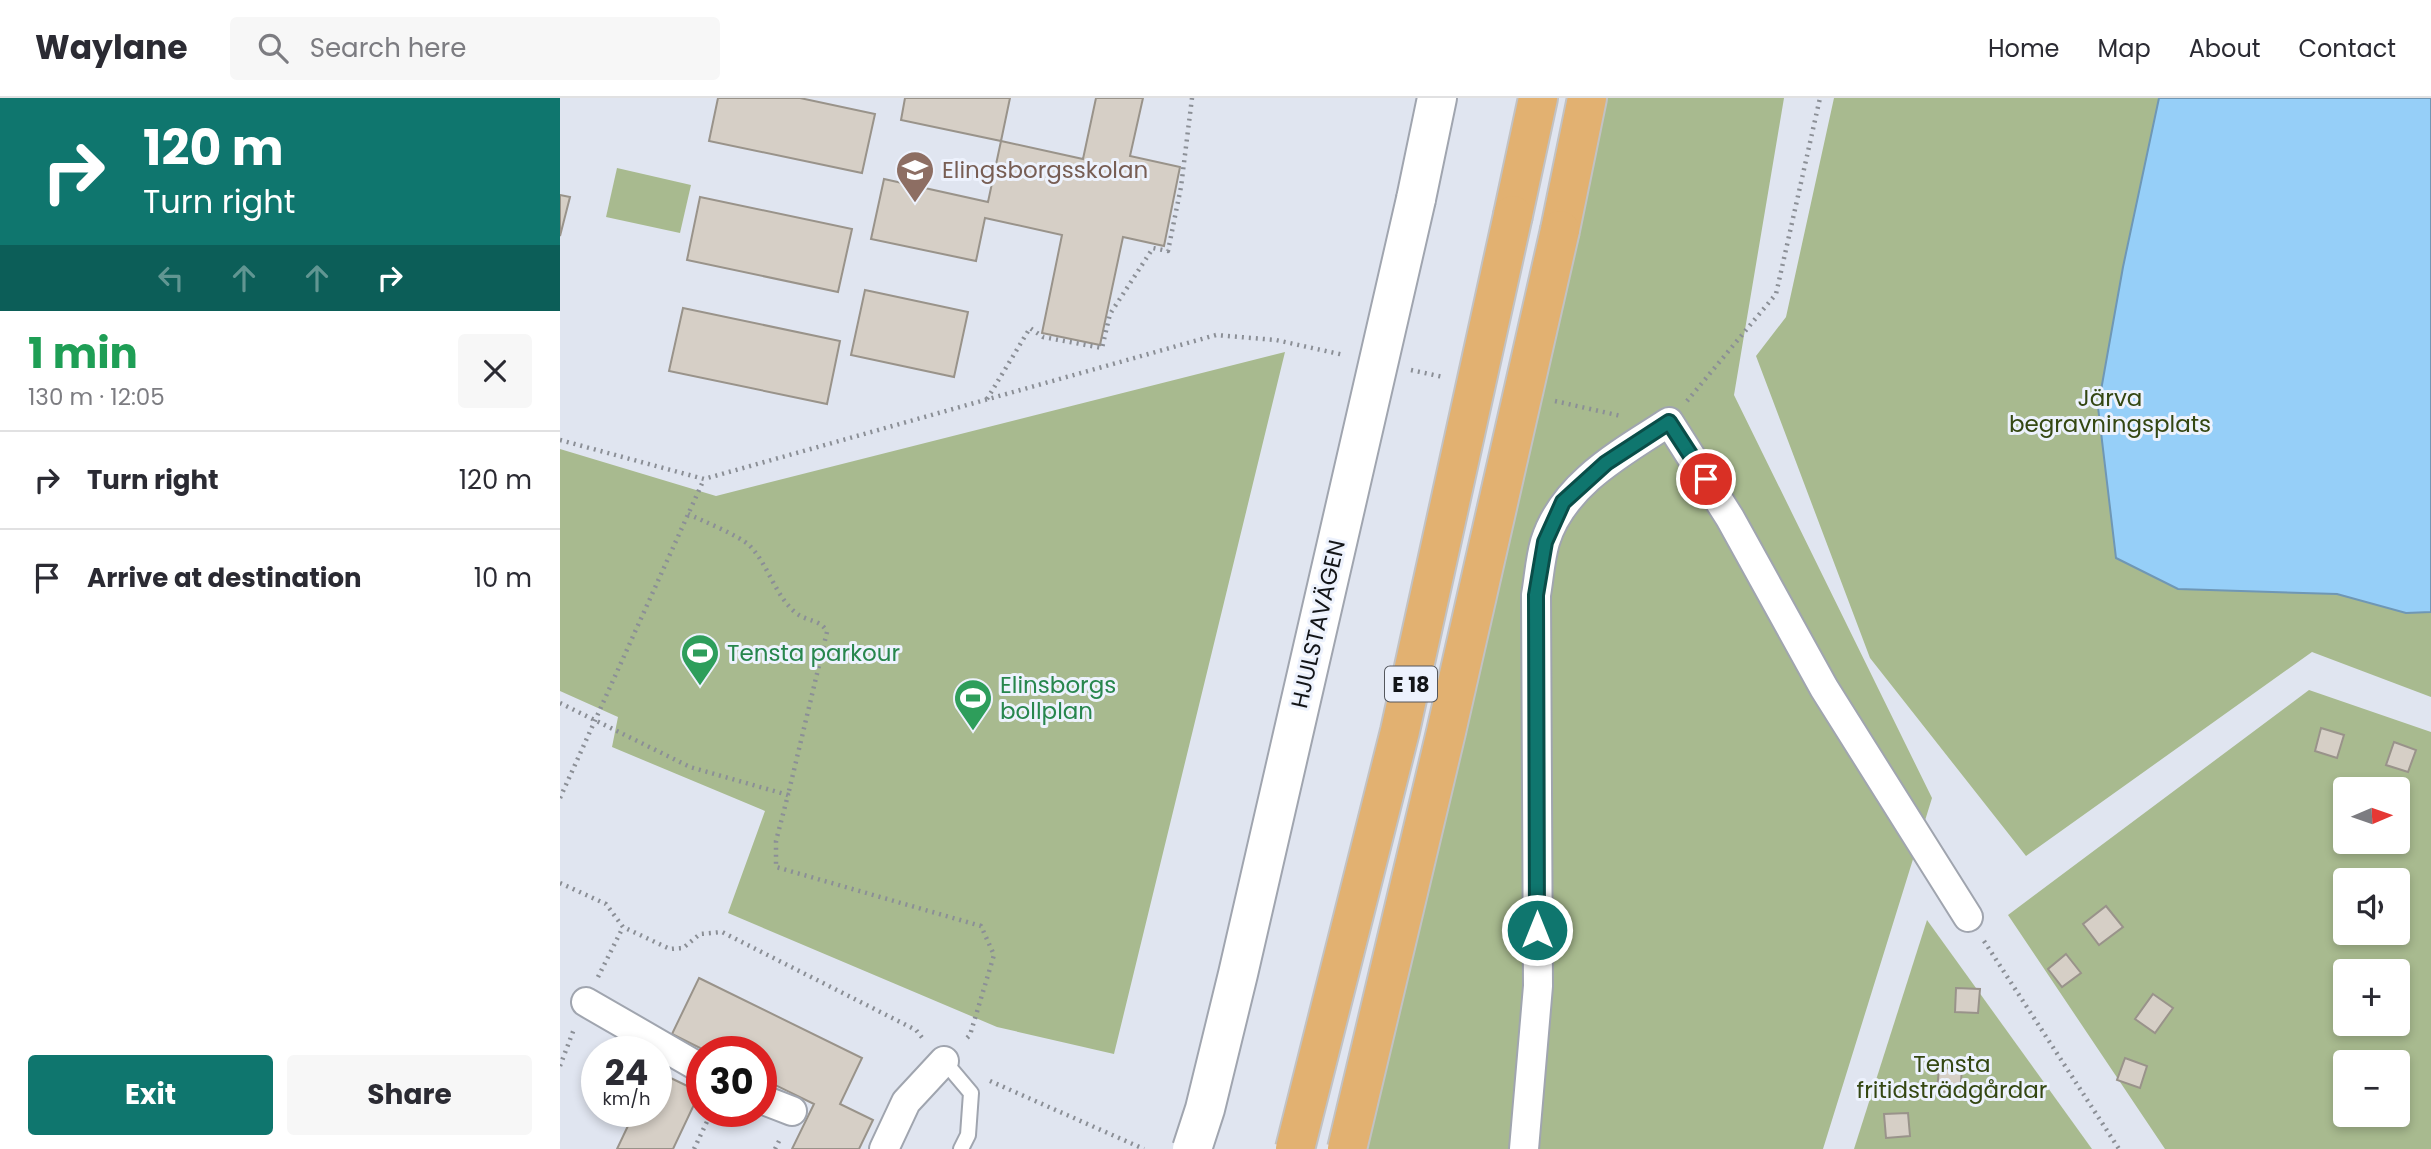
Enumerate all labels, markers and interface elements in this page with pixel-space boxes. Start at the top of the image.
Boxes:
search box [230,17,720,80]
text: Waylane [35,24,188,71]
icon: search [254,29,292,67]
text: Search here [310,30,466,66]
text: Home [1988,32,2060,65]
text: Map [2098,32,2151,65]
text: About [2189,32,2260,65]
text: Contact [2298,32,2396,65]
text: 120 m [143,114,284,182]
icon: right [28,126,119,217]
school or university icon: Elingsborgsskolan [894,149,936,204]
place label: Elingsborgsskolan [942,154,1148,186]
text: Turn right [143,179,295,224]
icon: left [152,259,190,297]
icon: ahead [225,259,263,297]
icon: ahead [298,259,336,297]
icon: right [371,259,409,297]
text: 1 min [28,324,138,383]
button: close [458,334,532,408]
text: 130 m · 12:05 [28,381,165,413]
park label: Järva begravningsplats [2009,382,2211,440]
pin [1676,449,1736,509]
icon: arrive [1687,460,1725,498]
icon: right [28,461,66,499]
text: Turn right [87,462,219,498]
text: 120 m [459,462,532,498]
street label: HJULSTAVÄGEN [1283,537,1353,711]
icon: arrive [28,559,66,597]
text: Arrive at destination [87,560,362,596]
text: 10 m [474,560,532,596]
sports icon: Tensta parkour [679,632,721,687]
place label: Tensta parkour [727,637,900,669]
road number: E 18 [1385,666,1437,702]
place label: Elinsborgs bollplan [1000,669,1116,727]
sports icon: Elinsborgs bollplan [952,677,994,732]
north arrow [2333,777,2410,854]
map controls [2333,777,2410,1127]
button: sound [2333,868,2410,945]
position arrow [1500,893,1574,967]
button: + [2333,959,2410,1036]
speed limit sign: 30 [686,1036,777,1127]
text: 24 [605,1048,648,1097]
park label: Tensta fritidsträdgårdar [1857,1048,2047,1106]
button: − [2333,1050,2410,1127]
button: Exit [28,1055,273,1135]
button: Share [287,1055,532,1135]
text: km/h [603,1086,650,1111]

